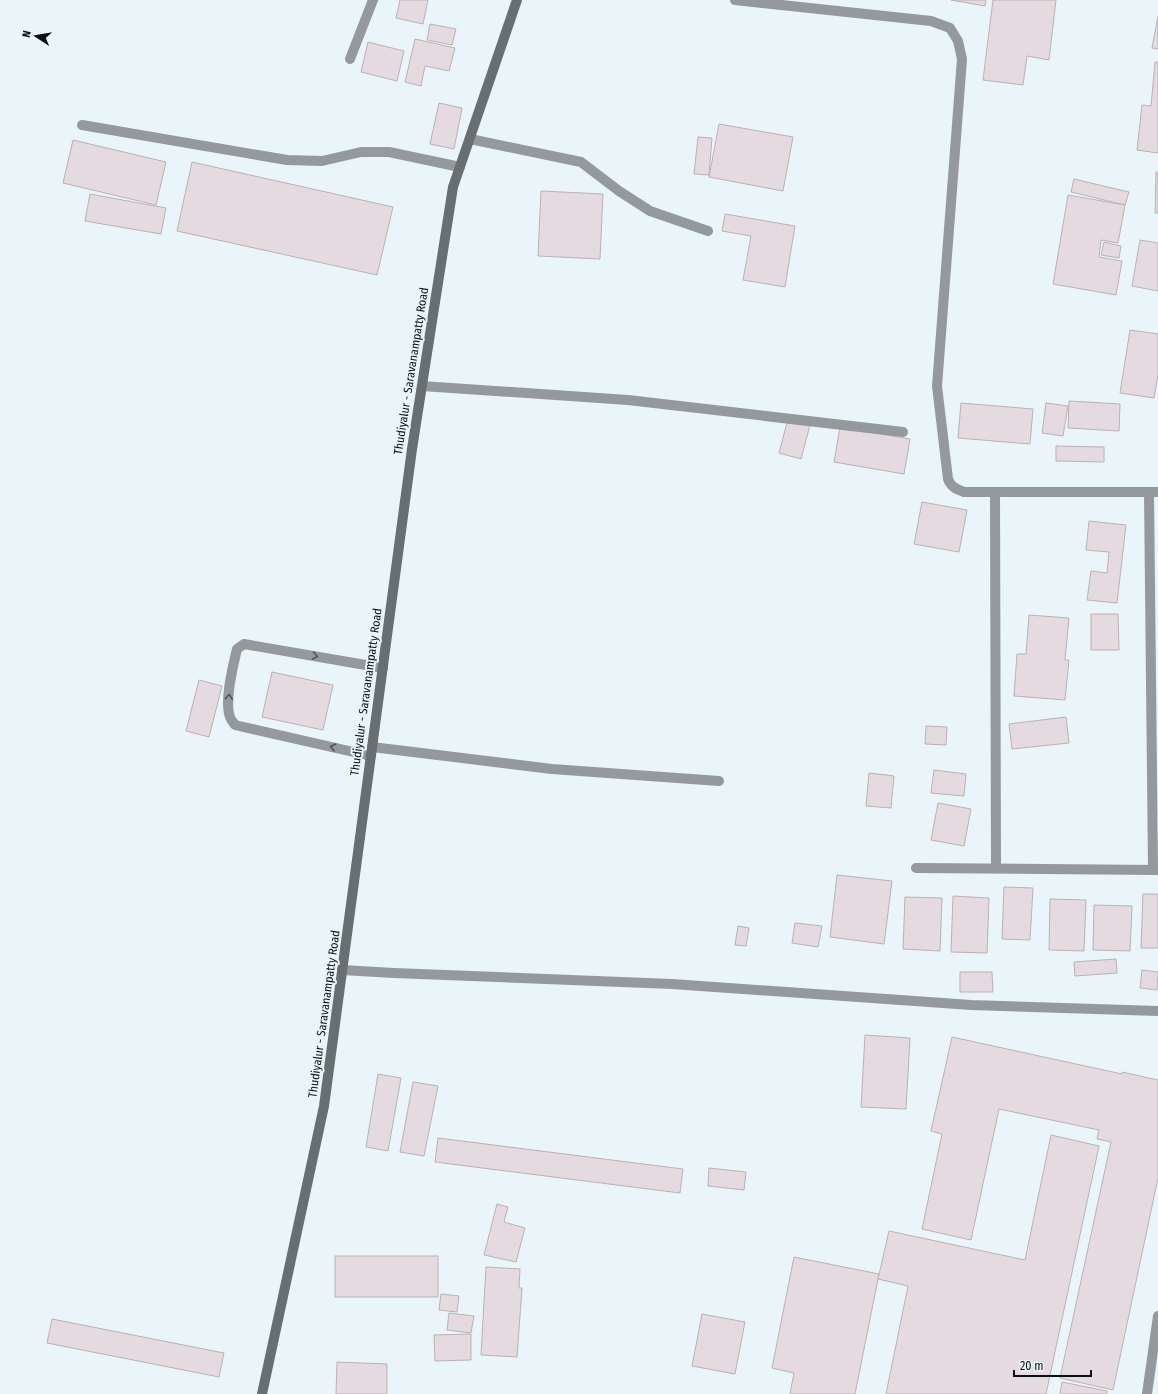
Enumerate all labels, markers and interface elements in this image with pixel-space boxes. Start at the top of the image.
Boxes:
north arrow [16,16,56,56]
text: N [20,29,34,39]
street label: Thudiyalur - Saravanampatty Road [391,286,431,456]
street label: Thudiyalur - Saravanampatty Road [347,607,385,777]
one-way arrow [312,651,318,660]
one-way arrow [224,694,233,700]
one-way arrow [330,744,336,752]
street label: Thudiyalur - Saravanampatty Road [305,929,343,1099]
scale bar [1014,1352,1091,1378]
text: 20 m [1020,1359,1044,1373]

